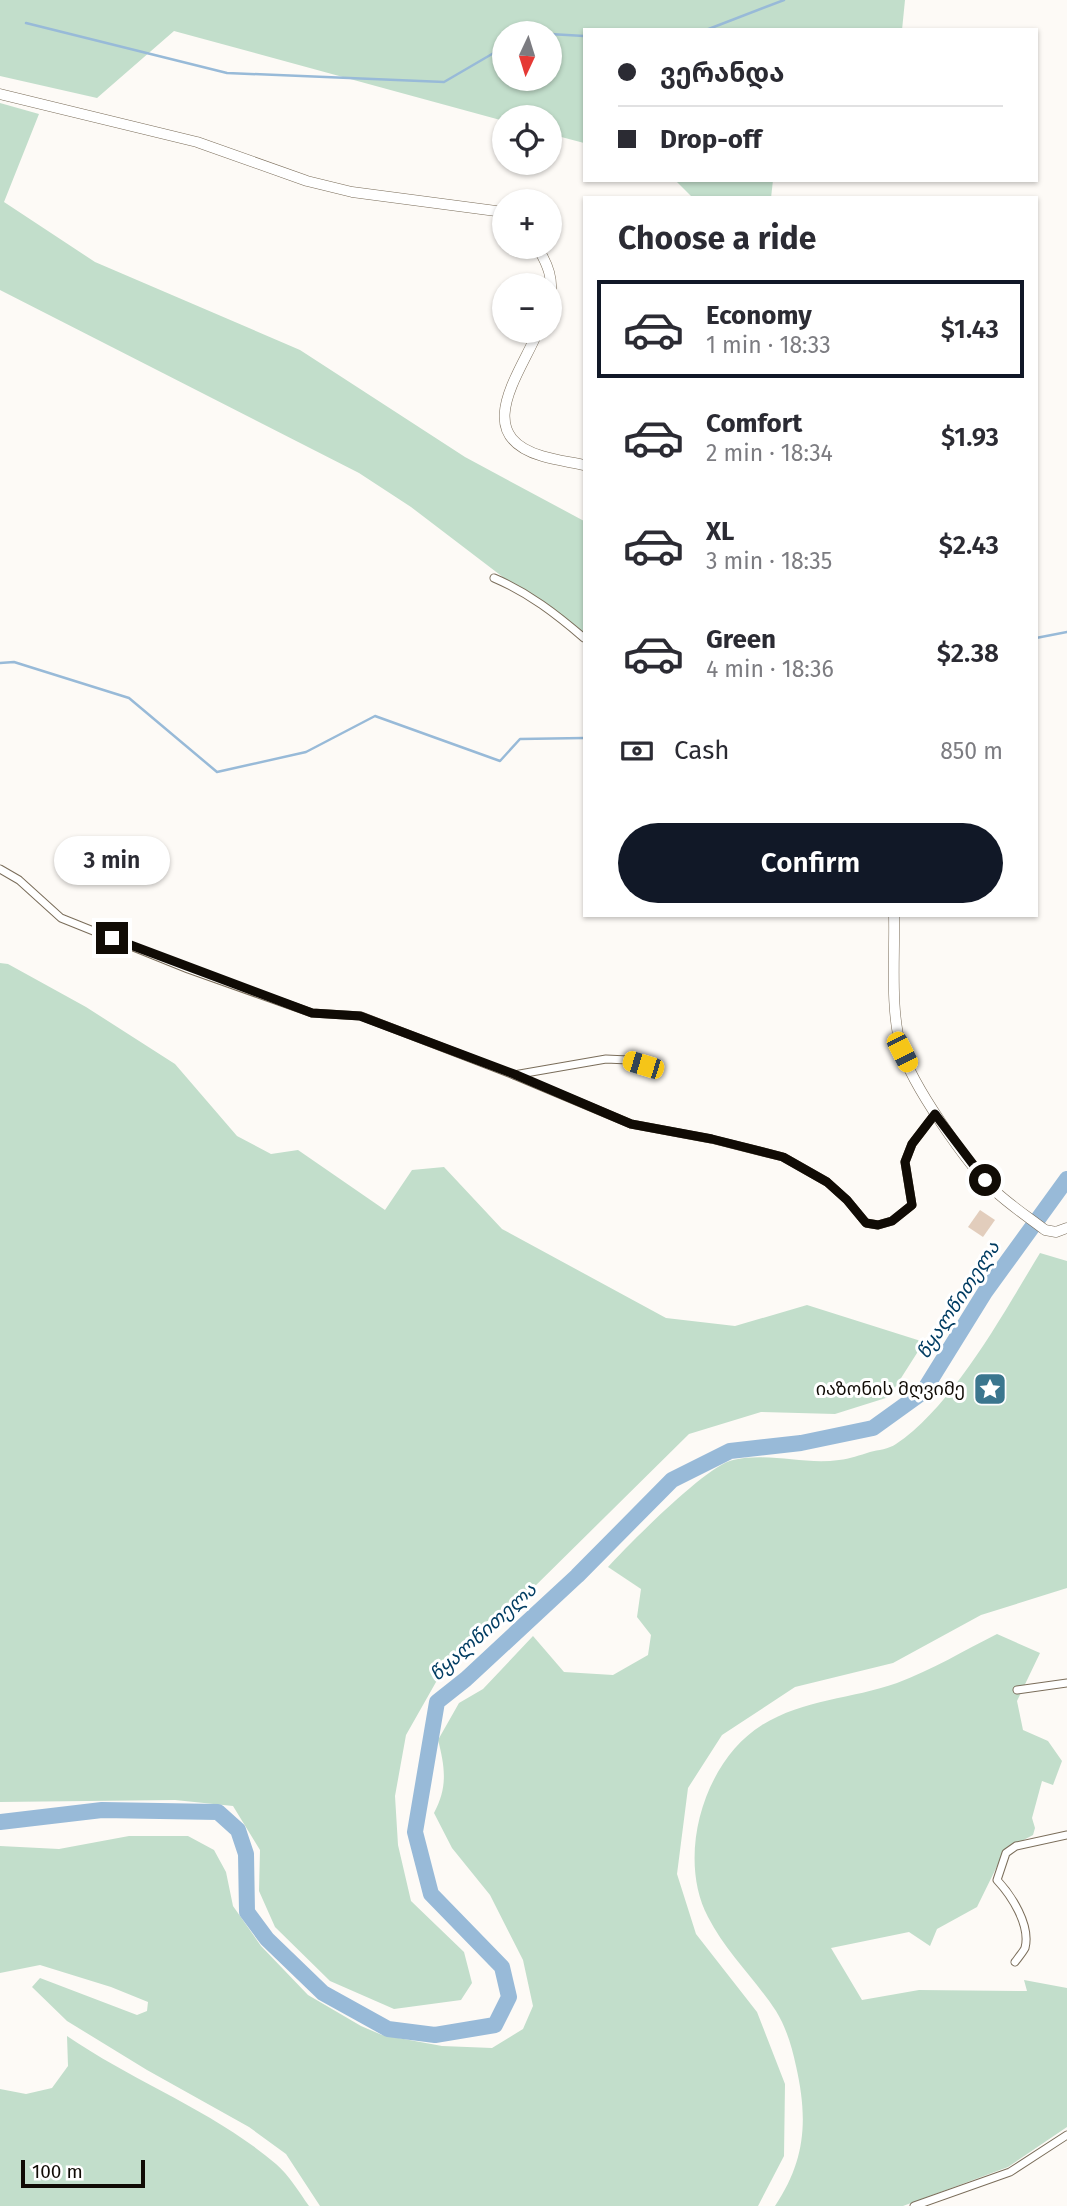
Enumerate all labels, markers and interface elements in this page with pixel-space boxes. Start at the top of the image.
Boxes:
north arrow [492,21,562,91]
map controls [492,21,562,343]
text: ვერანდა [660,58,784,89]
button: locate [492,105,562,175]
text: Drop-off [660,124,762,155]
button: + [492,189,562,259]
text: Choose a ride [618,219,816,257]
button: − [492,273,562,343]
icon: car [622,298,685,361]
text: Economy [706,300,812,331]
text: $1.43 [941,314,999,345]
text: 1 min · 18:33 [706,331,831,359]
icon: car [622,406,685,469]
text: Comfort [706,408,802,439]
text: $1.93 [941,422,999,453]
text: 2 min · 18:34 [706,439,833,467]
icon: car [622,514,685,577]
text: XL [706,516,734,547]
text: $2.43 [939,530,999,561]
text: 3 min · 18:35 [706,547,832,575]
icon: car [622,622,685,685]
text: Green [706,624,776,655]
text: $2.38 [937,638,999,669]
text: 4 min · 18:36 [706,655,834,683]
icon: cash [618,732,656,770]
text: Cash [674,735,730,766]
text: 850 m [940,737,1003,765]
button: Confirm [618,823,1003,903]
callout: 3 min [54,836,170,886]
text: 3 min [84,846,140,874]
route end [96,922,128,954]
car [884,1029,921,1075]
car [620,1049,667,1081]
route start [969,1164,1001,1196]
water label: წყალწითელა [912,1237,1005,1363]
place icon: იაზონის მღვიმე [971,1370,1009,1408]
place label: იაზონის მღვიმე [816,1378,965,1400]
water label: წყალწითელა [425,1578,541,1686]
scale bar [21,2157,145,2189]
text: 100 m [32,2160,83,2183]

